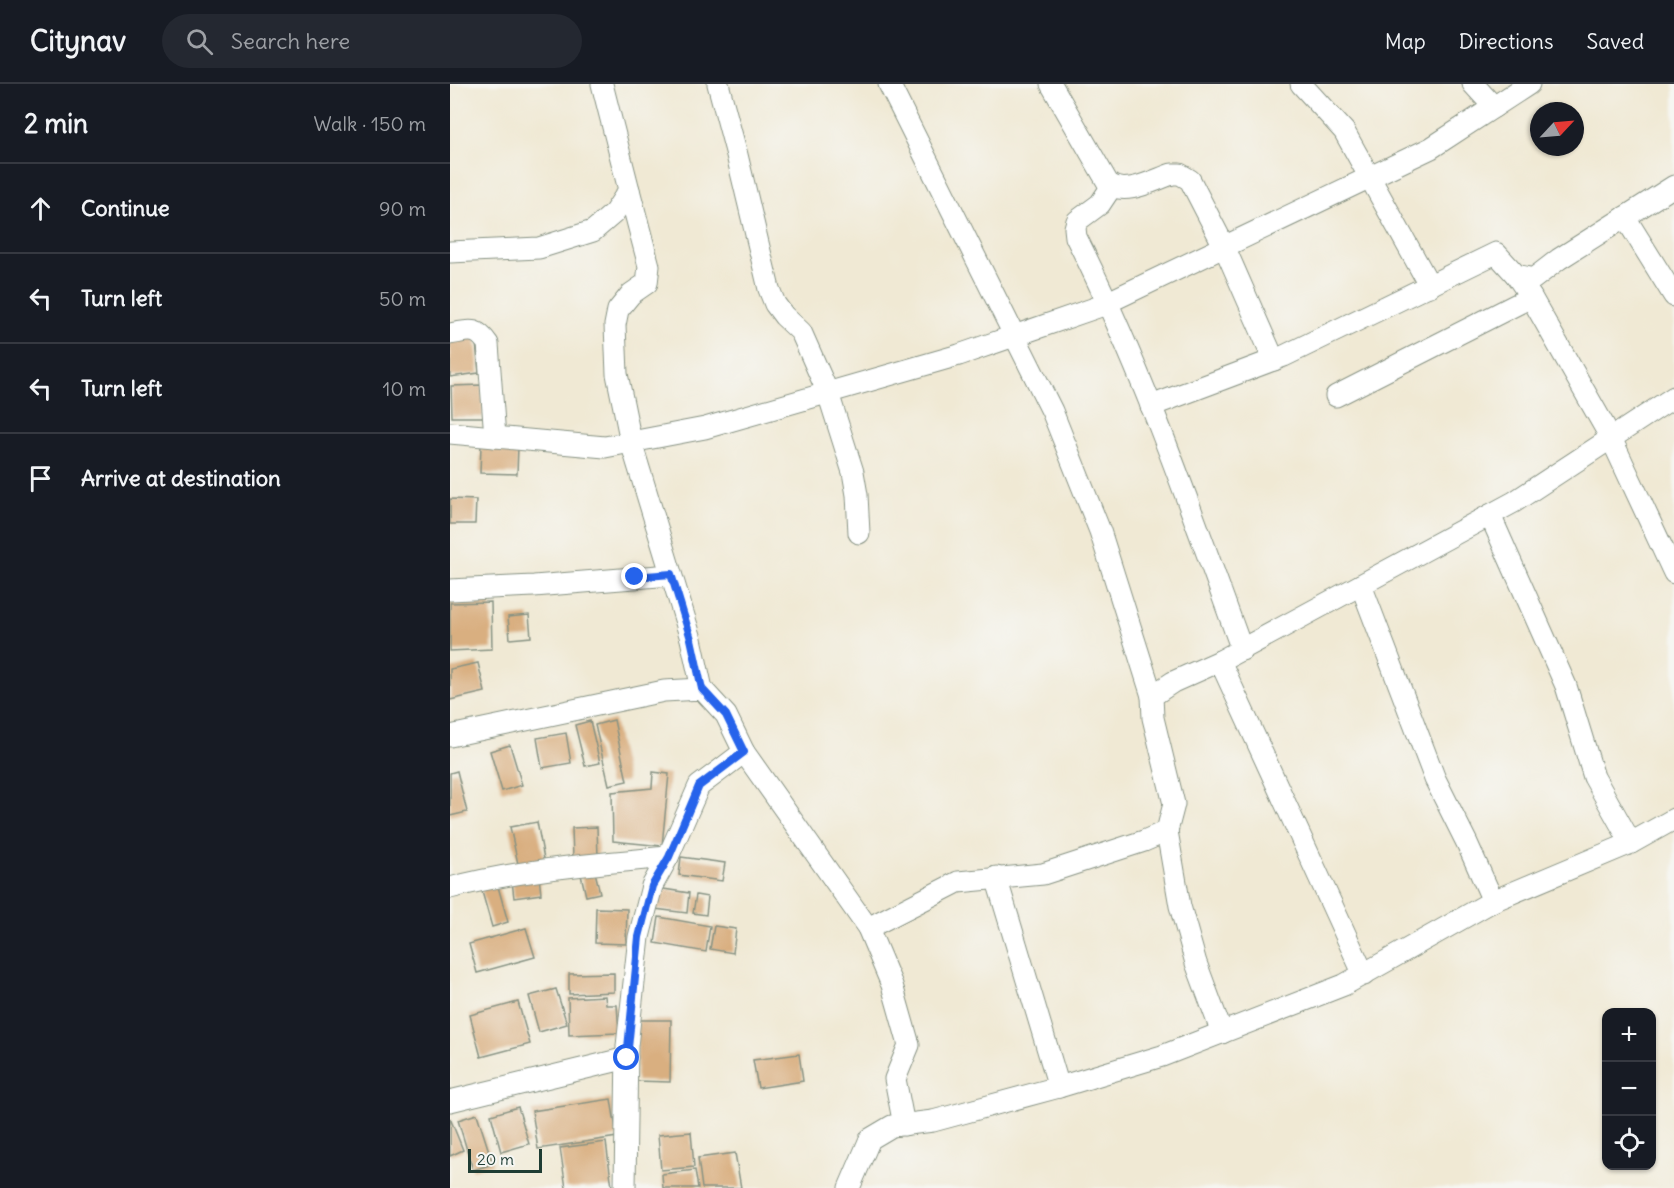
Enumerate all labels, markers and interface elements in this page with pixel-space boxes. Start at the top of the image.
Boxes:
search box [162,14,582,68]
text: Citynav [30,23,126,59]
icon: search [183,25,216,58]
text: Search here [231,27,350,55]
text: Map [1385,28,1426,55]
text: Directions [1459,28,1553,55]
text: Saved [1586,28,1644,55]
north arrow [1530,102,1584,156]
text: 2 min [24,107,88,140]
text: Walk · 150 m [314,111,426,136]
icon: ahead [24,192,57,225]
text: Continue [81,194,170,222]
text: 90 m [379,196,426,221]
icon: left [24,282,57,315]
text: Turn left [81,284,162,312]
text: 50 m [379,286,426,311]
icon: left [24,372,57,405]
text: Turn left [81,374,162,402]
text: 10 m [383,376,426,401]
icon: arrive [24,462,57,495]
text: Arrive at destination [81,464,281,492]
route end [621,563,647,589]
map controls [1602,1008,1656,1170]
button: + [1602,1008,1656,1062]
route start [613,1044,639,1070]
button: − [1602,1062,1656,1116]
button: locate [1602,1116,1656,1170]
scale bar [468,1146,542,1174]
text: 20 m [477,1149,514,1169]

